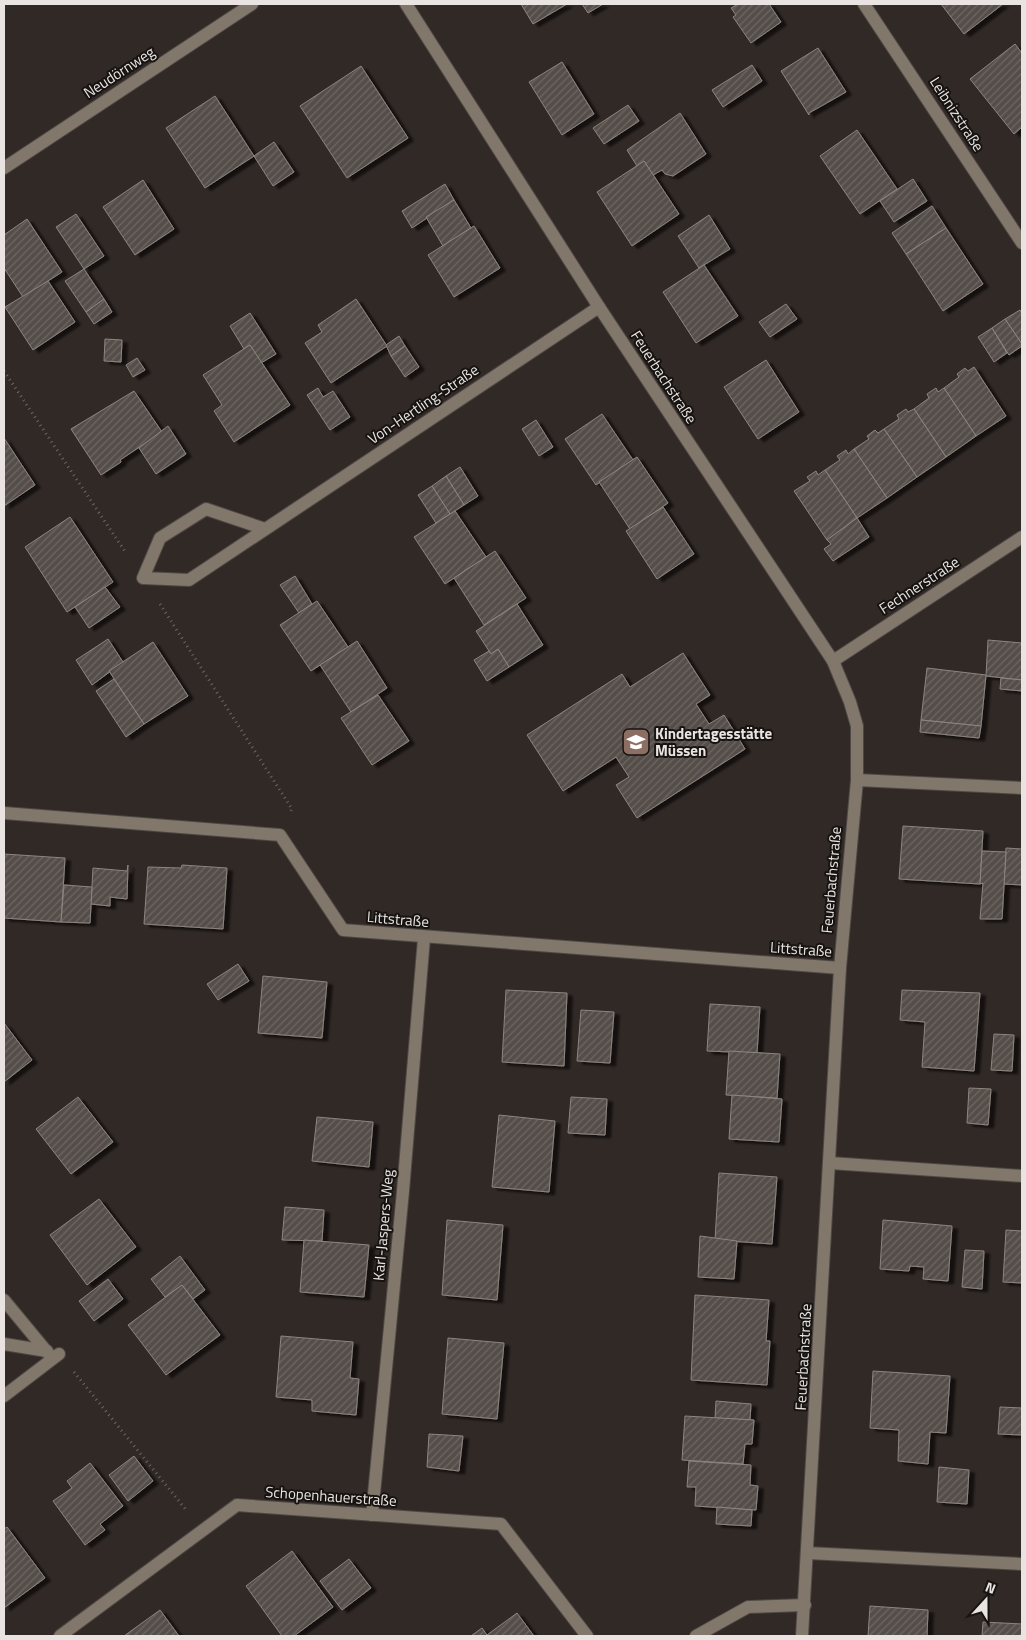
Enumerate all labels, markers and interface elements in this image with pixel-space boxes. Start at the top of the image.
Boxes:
street label: Neudörnweg [79,40,160,104]
street label: Leibnizstraße [924,72,990,156]
street label: Feuerbachstraße [625,326,703,428]
street label: Von-Hertling-Straße [363,358,483,450]
street label: Fechnerstraße [874,550,964,620]
place label: Kindertagesstätte Müssen [655,722,773,762]
school or university icon: Kindertagesstätte Müssen [621,727,651,757]
street label: Feuerbachstraße [815,826,847,934]
street label: Littstraße [366,905,430,933]
street label: Littstraße [769,935,833,963]
street label: Karl-Jaspers-Weg [367,1168,399,1282]
street label: Feuerbachstraße [789,1303,817,1411]
street label: Schopenhauerstraße [265,1480,397,1512]
north arrow [961,1575,1011,1625]
text: N [983,1576,999,1599]

